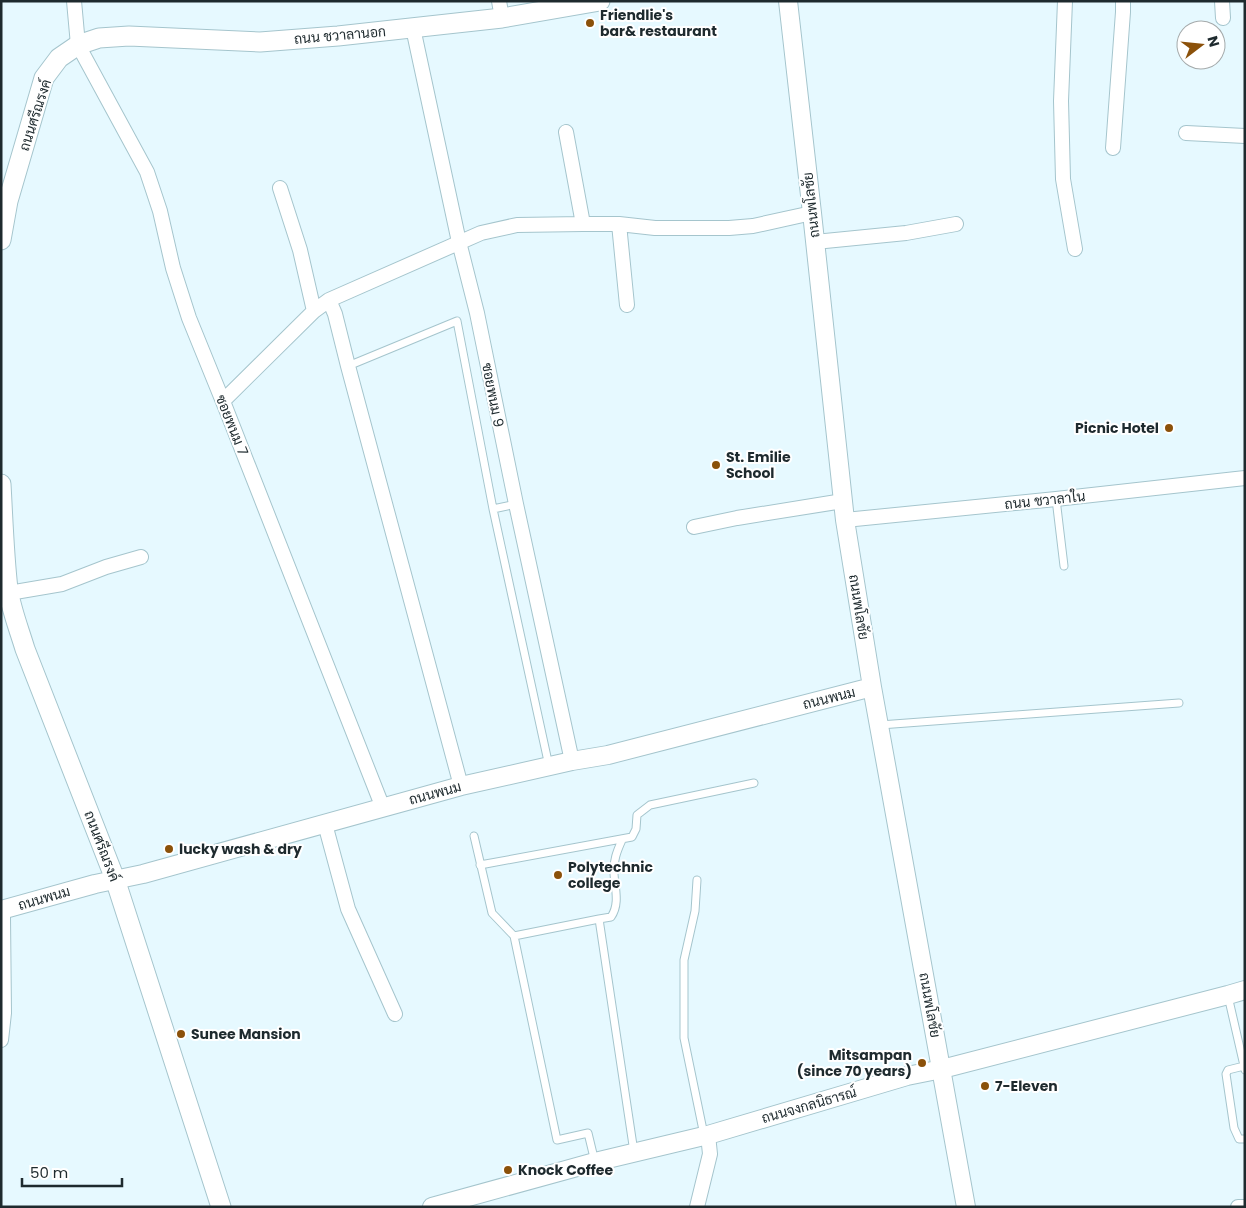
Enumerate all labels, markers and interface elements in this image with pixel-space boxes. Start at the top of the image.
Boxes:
place label: Friendlie's bar& restaurant [600,5,717,41]
marker: Friendlie's bar& restaurant [584,17,596,29]
north arrow [1176,20,1226,70]
street label: ถนน ชวาลานอก [293,21,387,49]
text: N [1202,34,1225,49]
street label: ถนนศรีณรงค์ [14,77,56,153]
street label: ถนนพโลชัย [798,171,824,239]
street label: ซอยพนม 9 [477,361,509,429]
street label: ซอยพนม 7 [211,392,253,459]
place label: Picnic Hotel [1075,418,1159,438]
marker: Picnic Hotel [1163,422,1175,434]
place label: St. Emilie School [726,447,791,483]
marker: St. Emilie School [710,459,722,471]
street label: ถนน ชวาลาใน [1004,486,1087,514]
street label: ถนนพโลชัย [844,573,874,641]
street label: ถนนพนม [801,682,857,714]
street label: ถนนพนม [407,776,463,810]
street label: ถนนศรีณรงค์ [79,808,125,884]
place label: lucky wash & dry [179,839,302,859]
marker: lucky wash & dry [163,843,175,855]
place label: Polytechnic college [568,857,653,893]
marker: Polytechnic college [552,869,564,881]
street label: ถนนพนม [15,881,73,915]
street label: ถนนพโลชัย [914,971,946,1039]
place label: Sunee Mansion [191,1024,301,1044]
marker: Sunee Mansion [175,1028,187,1040]
place label: Mitsampan (since 70 years) [797,1045,912,1081]
marker: Mitsampan (since 70 years) [916,1057,928,1069]
place label: 7-Eleven [995,1076,1058,1096]
marker: 7-Eleven [979,1080,991,1092]
street label: ถนนจงกลนิธารณ์ [759,1082,859,1128]
scale bar [22,1156,122,1188]
place label: Knock Coffee [518,1160,613,1180]
text: 50 m [30,1162,68,1183]
marker: Knock Coffee [502,1164,514,1176]

